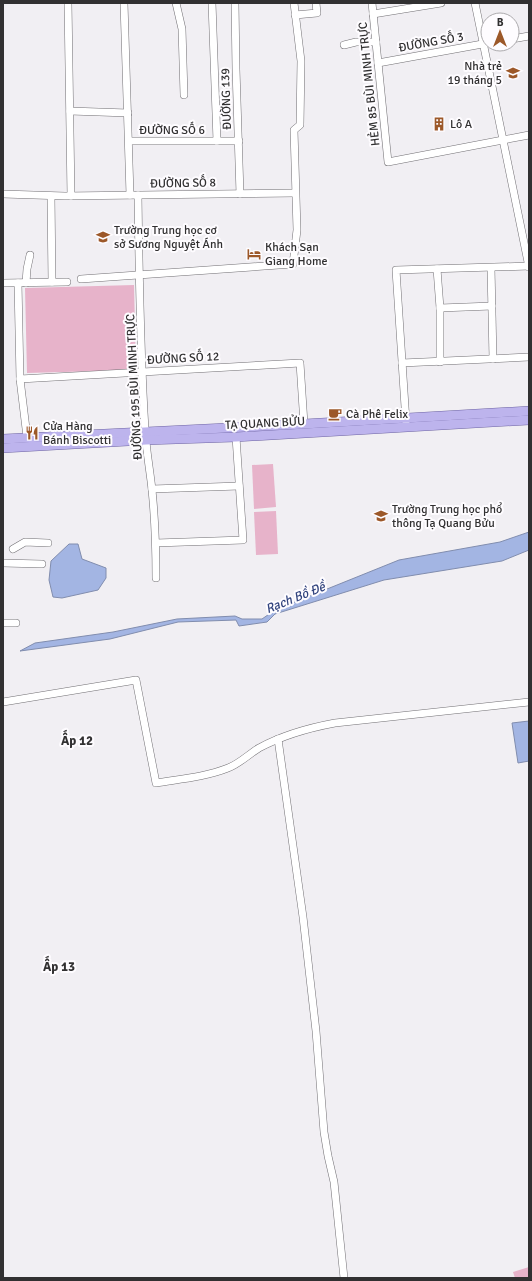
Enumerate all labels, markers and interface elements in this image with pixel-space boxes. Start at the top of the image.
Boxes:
north arrow [480,12,520,52]
text: B [497,16,504,29]
street label: HẺM 85 BÙI MINH TRỰC [356,21,383,147]
street label: ĐƯỜNG SỐ 3 [397,27,465,56]
place label: Nhà trẻ 19 tháng 5 [448,59,502,88]
school or university icon: Nhà trẻ 19 tháng 5 [505,65,521,81]
street label: ĐƯỜNG 139 [218,68,235,130]
building icon: Lô A [431,116,447,132]
place label: Lô A [450,117,473,132]
street label: ĐƯỜNG SỐ 6 [139,121,205,138]
street label: ĐƯỜNG SỐ 8 [150,173,216,192]
place label: Trường Trung học cơ sở Sương Nguyệt Ánh [114,223,223,252]
school or university icon: Trường Trung học cơ sở Sương Nguyệt Ánh [95,229,111,245]
place label: Khách Sạn Giang Home [265,240,327,269]
hotel icon: Khách Sạn Giang Home [246,246,262,262]
street label: ĐƯỜNG 195 BÙI MINH TRỰC [123,314,146,460]
street label: ĐƯỜNG SỐ 12 [146,347,220,368]
cafe icon: Cà Phê Felix [327,406,343,422]
place label: Cà Phê Felix [346,407,408,422]
street label: TẠ QUANG BỬU [225,414,305,433]
place label: Cửa Hàng Bánh Biscotti [43,419,111,448]
restaurant icon: Cửa Hàng Bánh Biscotti [24,425,40,441]
place label: Trường Trung học phổ thông Tạ Quang Bửu [392,502,502,531]
school or university icon: Trường Trung học phổ thông Tạ Quang Bửu [373,508,389,524]
water label: Rạch Bồ Đề [263,578,329,617]
district label: Ấp 12 [61,729,93,749]
district label: Ấp 13 [43,955,75,975]

